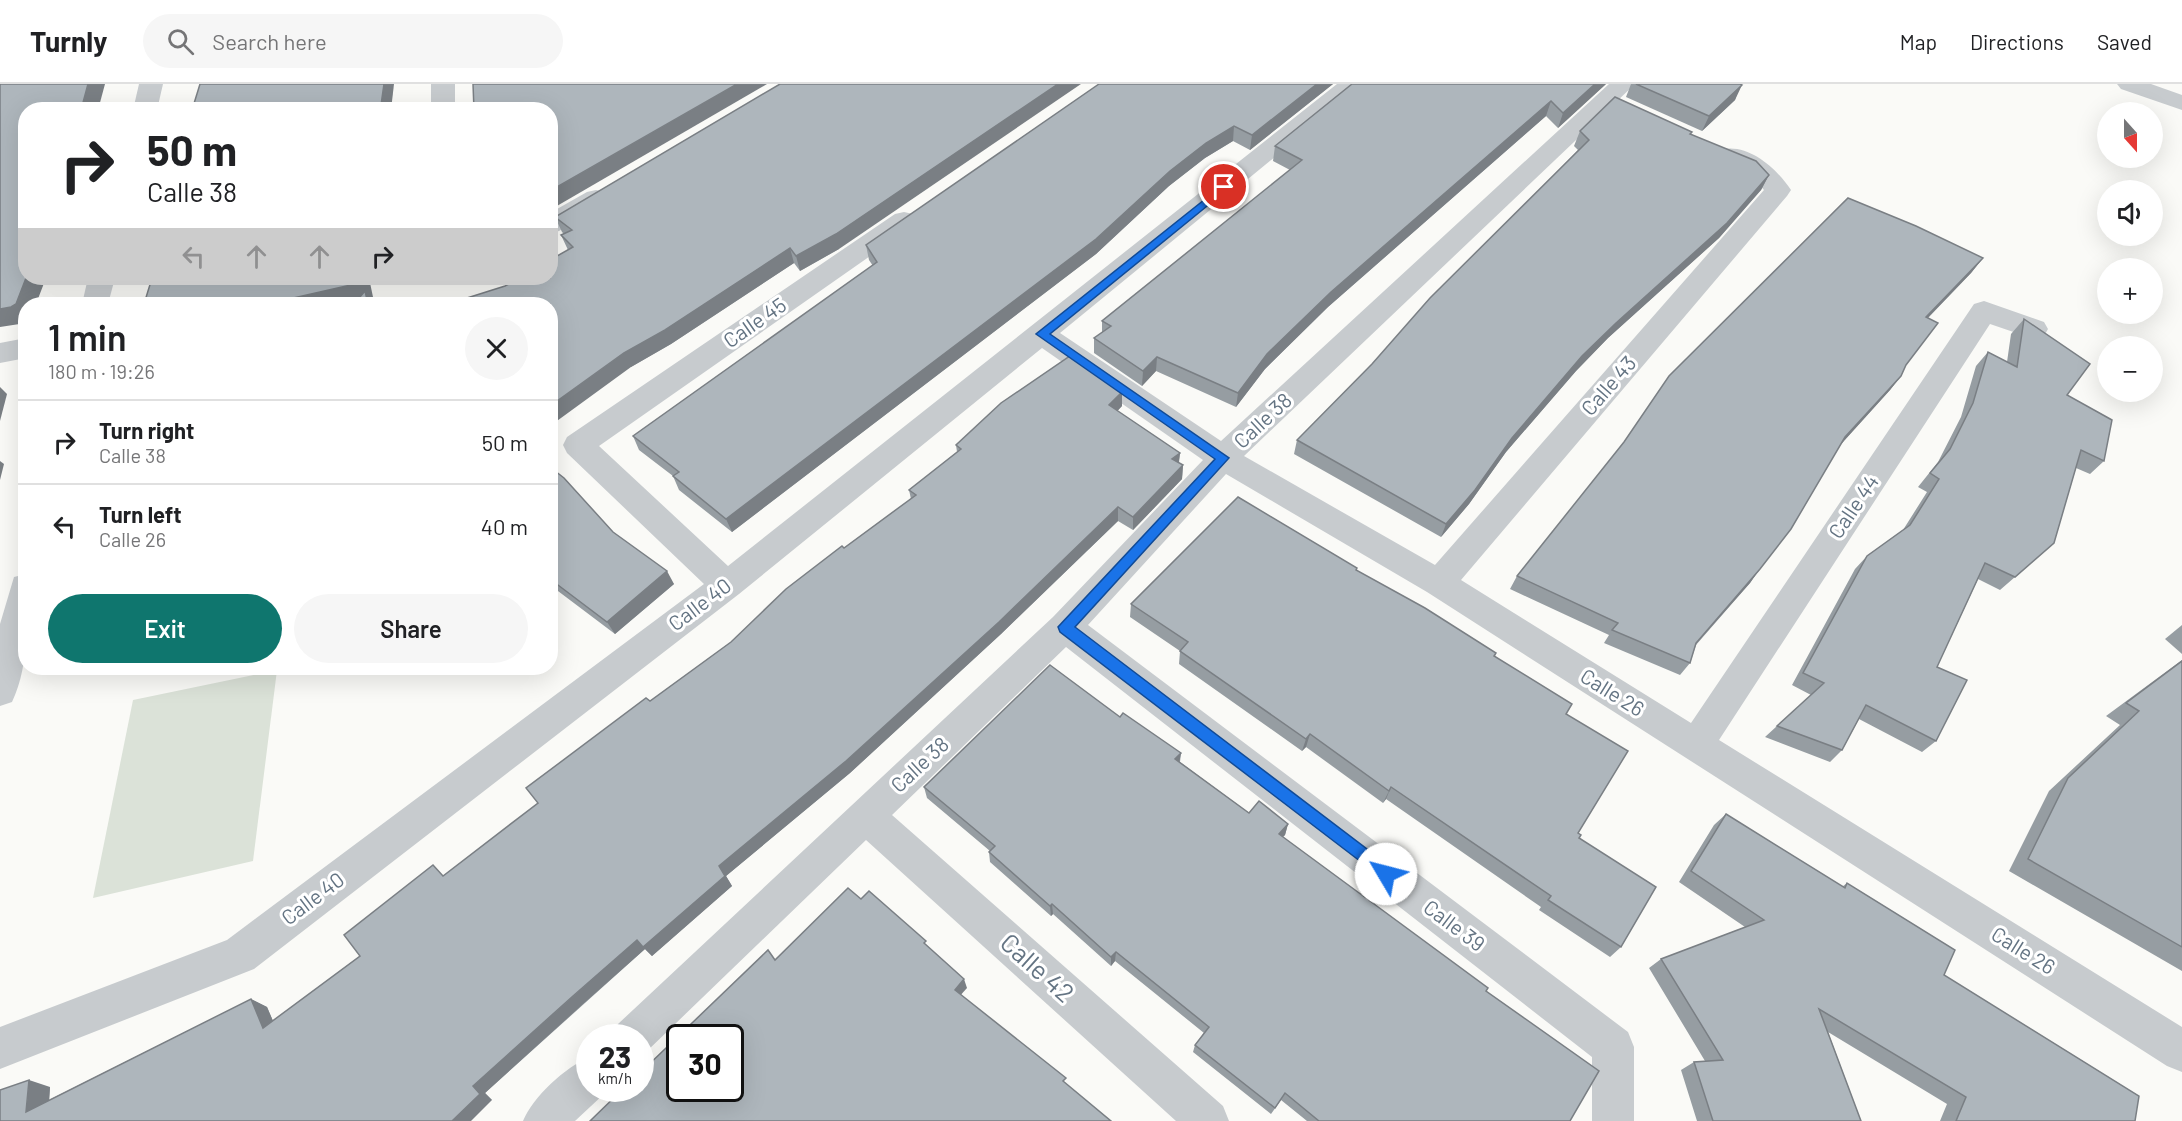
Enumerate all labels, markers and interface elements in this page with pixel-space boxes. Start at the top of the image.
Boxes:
search box [143,14,563,68]
text: Turnly [30,24,107,58]
icon: search [164,25,197,58]
text: Search here [212,28,327,54]
text: Map [1900,29,1937,54]
text: Directions [1970,29,2064,54]
text: Saved [2097,29,2152,54]
north arrow [2097,102,2163,168]
map controls [2097,102,2163,402]
text: 50 m [147,124,237,174]
icon: right [48,126,126,204]
pin [1198,161,1249,212]
icon: arrive [1207,170,1240,203]
text: Calle 38 [147,175,237,207]
button: sound [2097,180,2163,246]
icon: left [177,240,210,273]
icon: ahead [240,240,273,273]
icon: ahead [303,240,336,273]
icon: right [366,240,399,273]
button: + [2097,258,2163,324]
street label: Calle 45 [718,291,790,352]
text: 1 min [48,315,127,358]
button: close [465,317,528,380]
button: − [2097,336,2163,402]
street label: Calle 43 [1575,350,1641,420]
text: 180 m · 19:26 [48,359,155,383]
street label: Calle 38 [1228,387,1296,453]
text: Turn right [99,417,194,443]
icon: right [48,426,81,459]
text: 50 m [482,429,528,455]
text: Calle 38 [99,443,166,467]
street label: Calle 44 [1822,470,1883,543]
text: Turn left [99,501,182,527]
icon: left [48,510,81,543]
text: 40 m [481,513,528,539]
text: Calle 26 [99,527,166,551]
street label: Calle 40 [663,572,735,635]
button: Exit [48,594,282,663]
button: Share [294,594,528,663]
street label: Calle 26 [1576,662,1649,721]
street label: Calle 38 [885,731,953,797]
position arrow [1354,842,1418,906]
street label: Calle 40 [276,866,348,929]
street label: Calle 39 [1419,894,1490,956]
street label: Calle 26 [1987,920,2060,979]
street label: Calle 42 [995,926,1081,1008]
speed limit sign: 30 [666,1024,744,1102]
text: 23 [599,1038,631,1074]
text: km/h [598,1069,632,1087]

